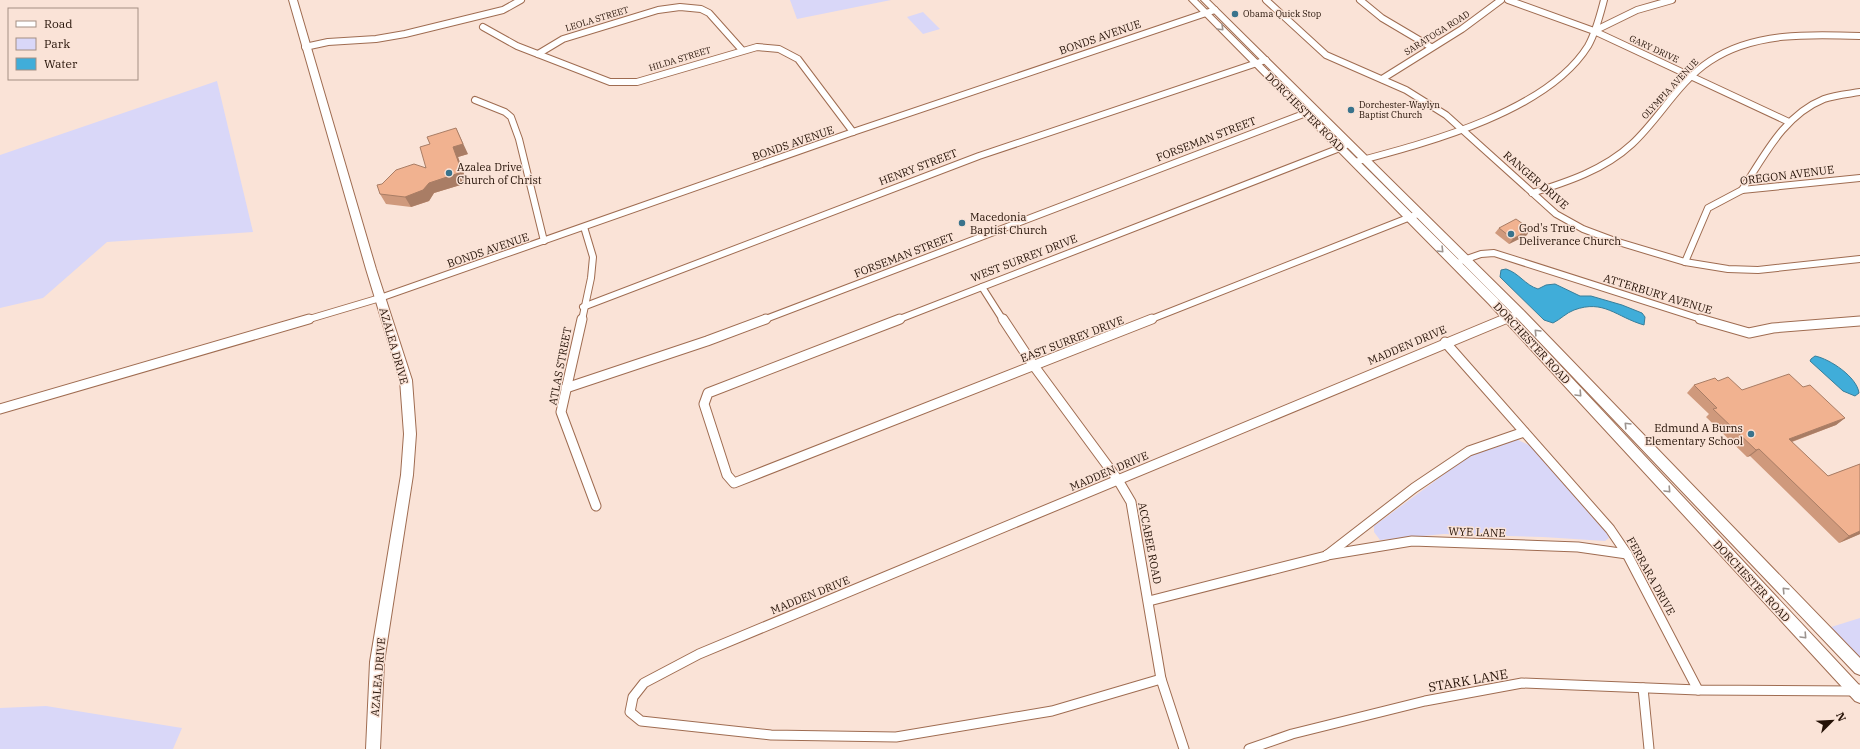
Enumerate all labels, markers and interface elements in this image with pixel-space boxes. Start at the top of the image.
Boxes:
street label: LEOLA STREET [564,4,630,33]
legend [8,8,138,80]
place label: Obama Quick Stop [1243,8,1322,19]
street label: SARATOGA ROAD [1402,8,1471,57]
marker: Obama Quick Stop [1230,9,1240,19]
text: Road [44,16,73,31]
street label: BONDS AVENUE [1057,16,1143,58]
one-way arrow [1216,23,1223,31]
street label: GARY DRIVE [1628,32,1681,65]
text: Park [44,36,70,51]
street label: HILDA STREET [647,44,712,73]
text: Water [44,56,78,71]
street label: OLYMPIA AVENUE [1639,56,1701,121]
street label: DORCHESTER ROAD [1262,69,1348,155]
place label: Dorchester-Waylyn Baptist Church [1359,99,1440,120]
marker: Dorchester-Waylyn Baptist Church [1346,105,1356,115]
street label: FORSEMAN STREET [1154,113,1258,165]
street label: BONDS AVENUE [750,122,836,164]
street label: HENRY STREET [877,146,959,188]
street label: RANGER DRIVE [1501,148,1571,212]
place label: Azalea Drive Church of Christ [457,160,542,187]
street label: OREGON AVENUE [1739,162,1835,188]
marker: Azalea Drive Church of Christ [444,168,454,178]
place label: Macedonia Baptist Church [970,210,1048,237]
marker: Macedonia Baptist Church [957,218,967,228]
place label: God's True Deliverance Church [1519,221,1621,248]
street label: BONDS AVENUE [445,229,531,271]
street label: FORSEMAN STREET [852,229,956,281]
marker: God's True Deliverance Church [1506,229,1516,239]
street label: WEST SURREY DRIVE [969,231,1079,285]
one-way arrow [1436,245,1444,253]
street label: ATTERBURY AVENUE [1602,271,1714,317]
street label: DORCHESTER ROAD [1491,299,1574,387]
street label: AZALEA DRIVE [376,306,412,386]
street label: EAST SURREY DRIVE [1018,313,1126,365]
street label: MADDEN DRIVE [1366,322,1448,368]
street label: ATLAS STREET [546,326,574,406]
one-way arrow [1534,329,1541,336]
one-way arrow [1575,390,1582,397]
place label: Edmund A Burns Elementary School [1645,421,1743,448]
one-way arrow [1624,422,1632,430]
marker: Edmund A Burns Elementary School [1746,429,1756,439]
street label: MADDEN DRIVE [1068,448,1150,494]
one-way arrow [1663,485,1670,492]
street label: ACCABEE ROAD [1135,501,1165,585]
street label: WYE LANE [1448,524,1506,540]
street label: FERRARA DRIVE [1624,534,1678,618]
street label: DORCHESTER ROAD [1711,537,1794,625]
street label: MADDEN DRIVE [768,573,852,617]
one-way arrow [1782,587,1789,595]
one-way arrow [1799,631,1807,639]
street label: AZALEA DRIVE [368,637,388,717]
street label: STARK LANE [1427,665,1509,696]
north arrow [1812,701,1852,741]
text: N [1833,710,1849,724]

